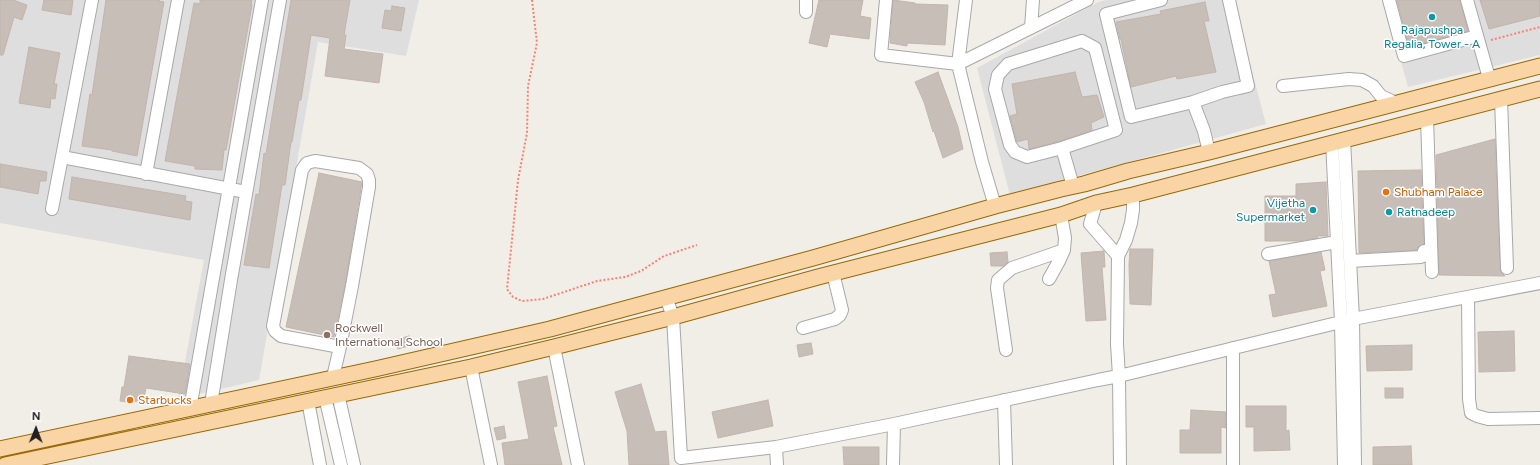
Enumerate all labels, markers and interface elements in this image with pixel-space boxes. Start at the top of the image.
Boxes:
marker: Rajapushpa Regalia, Tower - A [1427,12,1437,22]
place label: Rajapushpa Regalia, Tower - A [1384,23,1480,51]
place label: Shubham Palace [1394,185,1483,199]
marker: Shubham Palace [1381,187,1391,197]
place label: Vijetha Supermarket [1236,196,1305,224]
marker: Vijetha Supermarket [1308,205,1318,215]
place label: Ratnadeep [1397,205,1455,219]
marker: Ratnadeep [1384,207,1394,217]
place label: Rockwell International School [335,321,443,349]
marker: Rockwell International School [322,330,332,340]
place label: Starbucks [138,393,192,407]
marker: Starbucks [125,395,135,405]
north arrow [16,409,56,449]
text: N [32,410,41,423]

